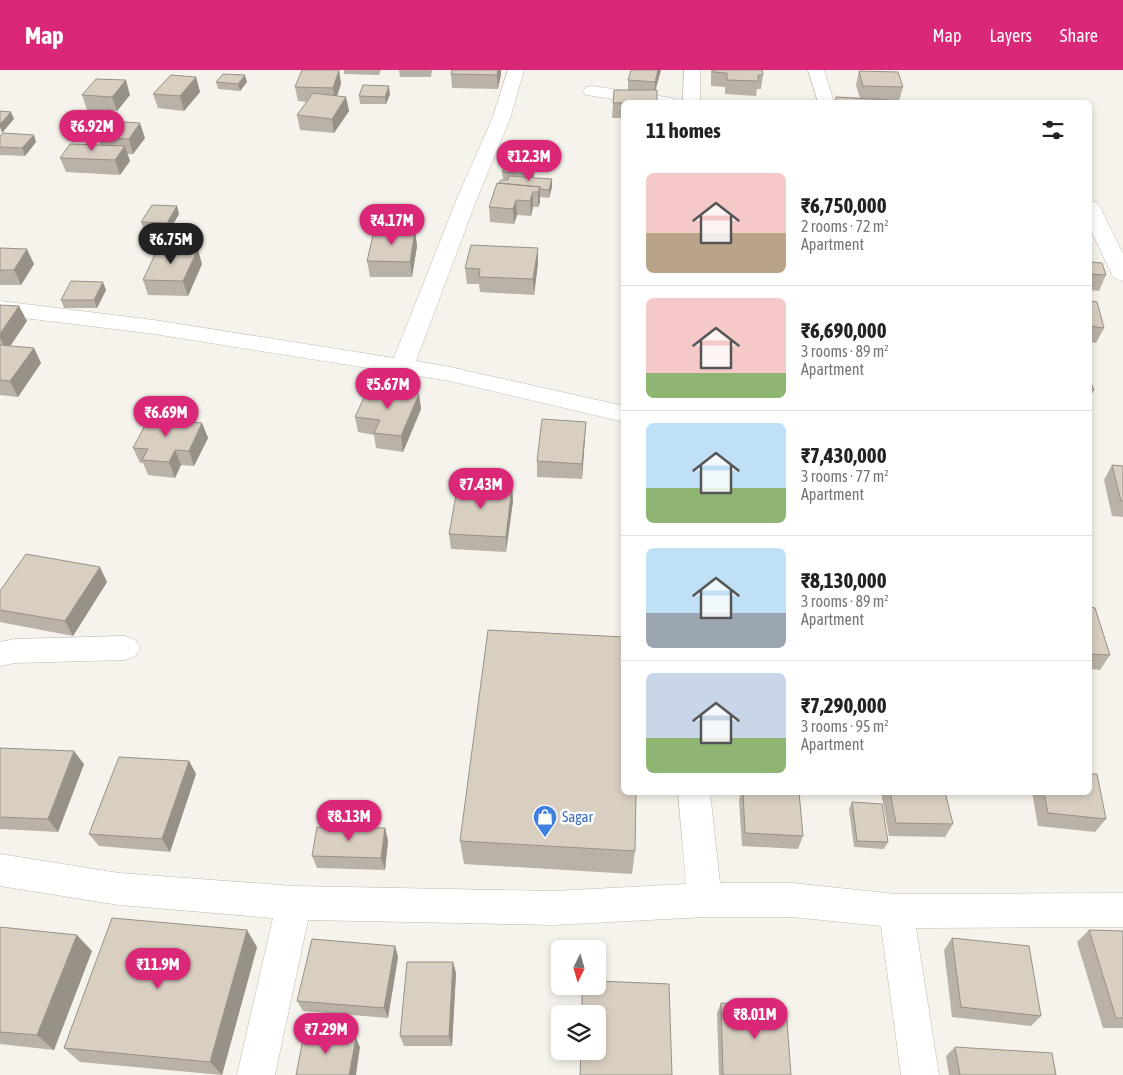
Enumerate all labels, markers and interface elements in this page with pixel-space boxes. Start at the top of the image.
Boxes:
text: Map [25,22,64,49]
text: Map [932,25,961,46]
text: Layers [989,25,1032,46]
text: Share [1060,25,1098,46]
pin: ₹6.92M [51,109,133,152]
icon: filters [1039,116,1067,144]
text: ₹6.92M [70,117,114,135]
text: 11 homes [646,118,721,142]
pin: ₹12.3M [488,140,570,182]
text: ₹12.3M [507,147,551,165]
icon: home [686,193,746,253]
text: ₹6,750,000 [801,193,887,217]
pin: ₹4.17M [351,204,433,246]
text: ₹4.17M [370,211,414,229]
text: 2 rooms · 72 m² [801,217,889,235]
pin: ₹6.75M [130,222,212,265]
text: ₹6.75M [149,230,193,248]
text: Apartment [801,235,864,253]
icon: home [686,318,746,378]
text: ₹6,690,000 [801,318,887,342]
text: 3 rooms · 89 m² [801,342,889,360]
text: Apartment [801,360,864,378]
pin: ₹5.67M [347,368,429,410]
text: ₹5.67M [366,375,410,393]
pin: ₹6.69M [125,396,207,438]
text: ₹6.69M [144,403,188,421]
icon: home [686,443,746,503]
text: ₹7,430,000 [801,443,887,467]
text: 3 rooms · 77 m² [801,467,889,485]
pin: ₹7.43M [440,468,522,510]
text: ₹7.43M [459,475,503,493]
text: Apartment [801,485,864,503]
icon: home [686,568,746,628]
text: ₹8,130,000 [801,568,887,592]
text: 3 rooms · 89 m² [801,592,889,610]
text: Apartment [801,610,864,628]
icon: home [686,693,746,753]
text: ₹7,290,000 [801,693,887,717]
text: 3 rooms · 95 m² [801,717,889,735]
text: Apartment [801,735,864,753]
pin: ₹8.13M [308,800,390,842]
shop icon: Sagar [532,804,558,838]
text: ₹8.13M [327,807,371,825]
place label: Sagar [562,808,593,825]
north arrow [551,940,606,995]
map controls [551,940,606,1060]
pin: ₹11.9M [117,948,199,990]
text: ₹11.9M [136,955,180,973]
pin: ₹8.01M [714,998,796,1040]
button: layers [551,1005,606,1060]
text: ₹8.01M [733,1005,777,1023]
pin: ₹7.29M [285,1012,367,1055]
text: ₹7.29M [304,1020,348,1038]

